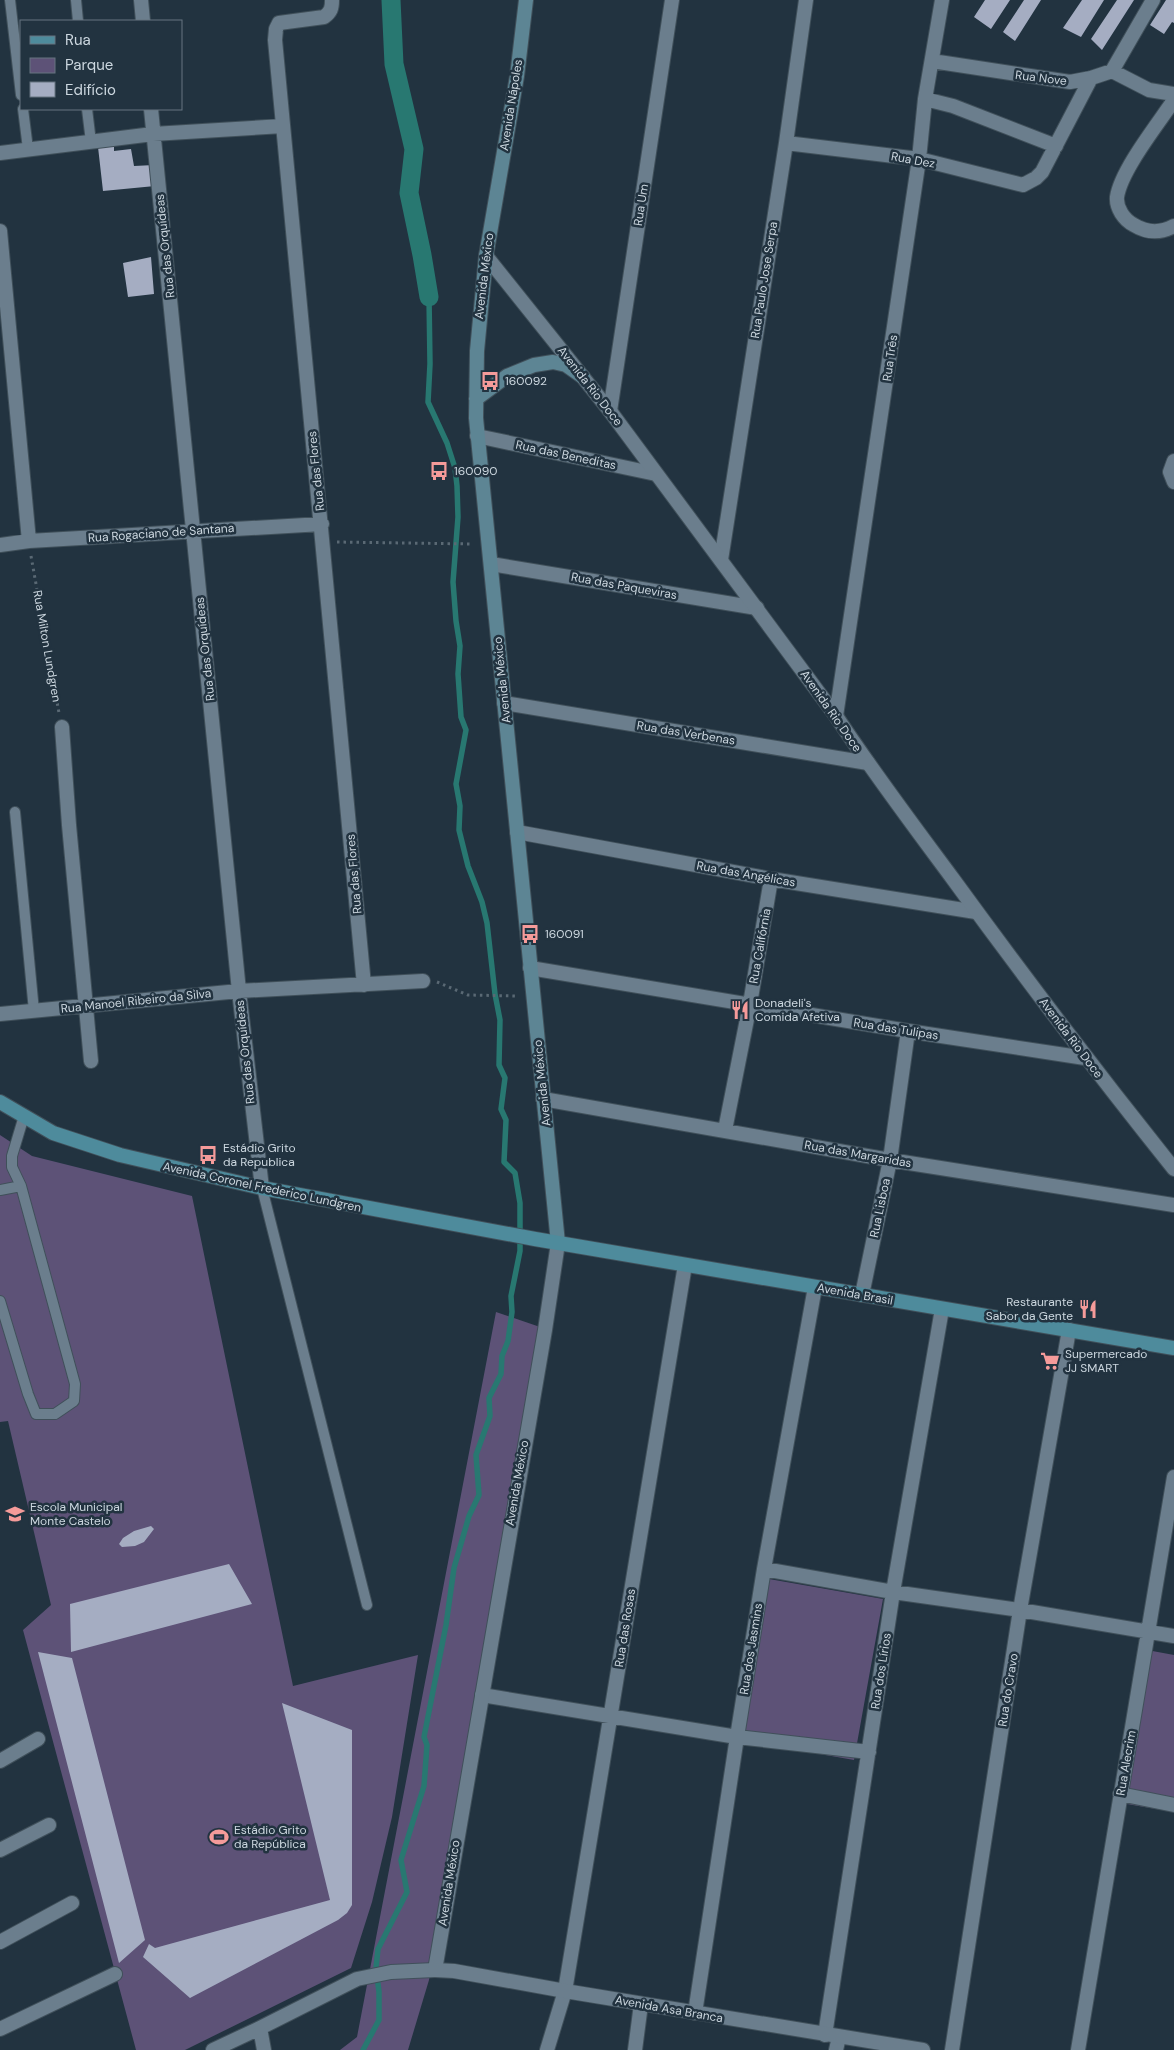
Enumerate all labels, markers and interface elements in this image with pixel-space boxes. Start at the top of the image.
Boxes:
legend [20,20,182,110]
text: Rua [65,30,91,50]
text: Parque [65,55,113,75]
street label: Avenida Nápoles [496,58,526,152]
street label: Rua Nove [1014,67,1068,89]
text: Edifício [65,80,116,100]
street label: Rua Dez [890,148,936,172]
street label: Rua Um [630,183,652,227]
street label: Rua das Orquídeas [152,193,178,299]
street label: Rua Paulo Jose Serpa [747,220,781,340]
street label: Avenida México [471,232,497,320]
street label: Rua Três [879,334,901,382]
street label: Avenida Rio Doce [554,343,626,429]
bus stop icon: 160092 [479,370,501,392]
place label: 160092 [505,373,547,389]
street label: Rua das Flores [304,430,328,512]
street label: Rua das Beneditas [514,437,618,473]
bus stop icon: 160090 [428,460,450,482]
place label: 160090 [454,463,497,479]
street label: Rua Rogaciano de Santana [87,520,235,546]
street label: Rua das Paqueviras [570,569,678,603]
street label: Rua Milton Lundgren [29,589,65,703]
street label: Rua das Orquídeas [192,596,218,702]
street label: Avenida México [490,636,514,724]
street label: Avenida Rio Doce [797,667,865,755]
street label: Rua das Verbenas [636,717,736,749]
street label: Rua das Flores [343,833,365,915]
street label: Rua das Angélicas [695,857,797,891]
street label: Rua Califórnia [746,907,774,985]
bus stop icon: 160091 [519,923,541,945]
place label: 160091 [545,926,584,942]
street label: Rua Manoel Ribeiro da Silva [60,985,212,1017]
place label: Donadeli's Comida Afetiva [755,995,840,1025]
street label: Avenida Rio Doce [1036,995,1107,1082]
street label: Rua das Orquídeas [232,999,258,1105]
restaurant icon: Donadeli's Comida Afetiva [729,999,751,1021]
street label: Rua das Tulipas [852,1014,940,1044]
street label: Avenida México [530,1039,554,1127]
street label: Rua das Margaridas [803,1137,913,1171]
place label: Estádio Grito da Republica [223,1140,296,1170]
bus stop icon: Estádio Grito da Republica [197,1144,219,1166]
street label: Avenida Coronel Frederico Lundgren [161,1158,363,1216]
street label: Rua Lisboa [866,1177,894,1239]
street label: Avenida Brasil [816,1279,894,1309]
place label: Restaurante Sabor da Gente [986,1294,1073,1324]
restaurant icon: Restaurante Sabor da Gente [1077,1298,1099,1320]
place label: Supermercado JJ SMART [1065,1346,1147,1376]
supermarket icon: Supermercado JJ SMART [1039,1350,1061,1372]
street label: Avenida México [502,1439,532,1527]
place label: Escola Municipal Monte Castelo [30,1499,122,1529]
school or university icon: Escola Municipal Monte Castelo [4,1503,26,1525]
street label: Rua das Rosas [611,1588,639,1668]
street label: Rua dos Jasmins [736,1602,766,1696]
street label: Rua dos Lírios [867,1632,895,1710]
street label: Rua do Cravo [994,1652,1022,1728]
street label: Rua Alecrim [1112,1729,1140,1797]
place label: Estádio Grito da República [234,1822,307,1852]
sports icon: Estádio Grito da República [208,1826,230,1848]
street label: Avenida México [434,1839,464,1927]
street label: Avenida Asa Branca [614,1992,724,2026]

